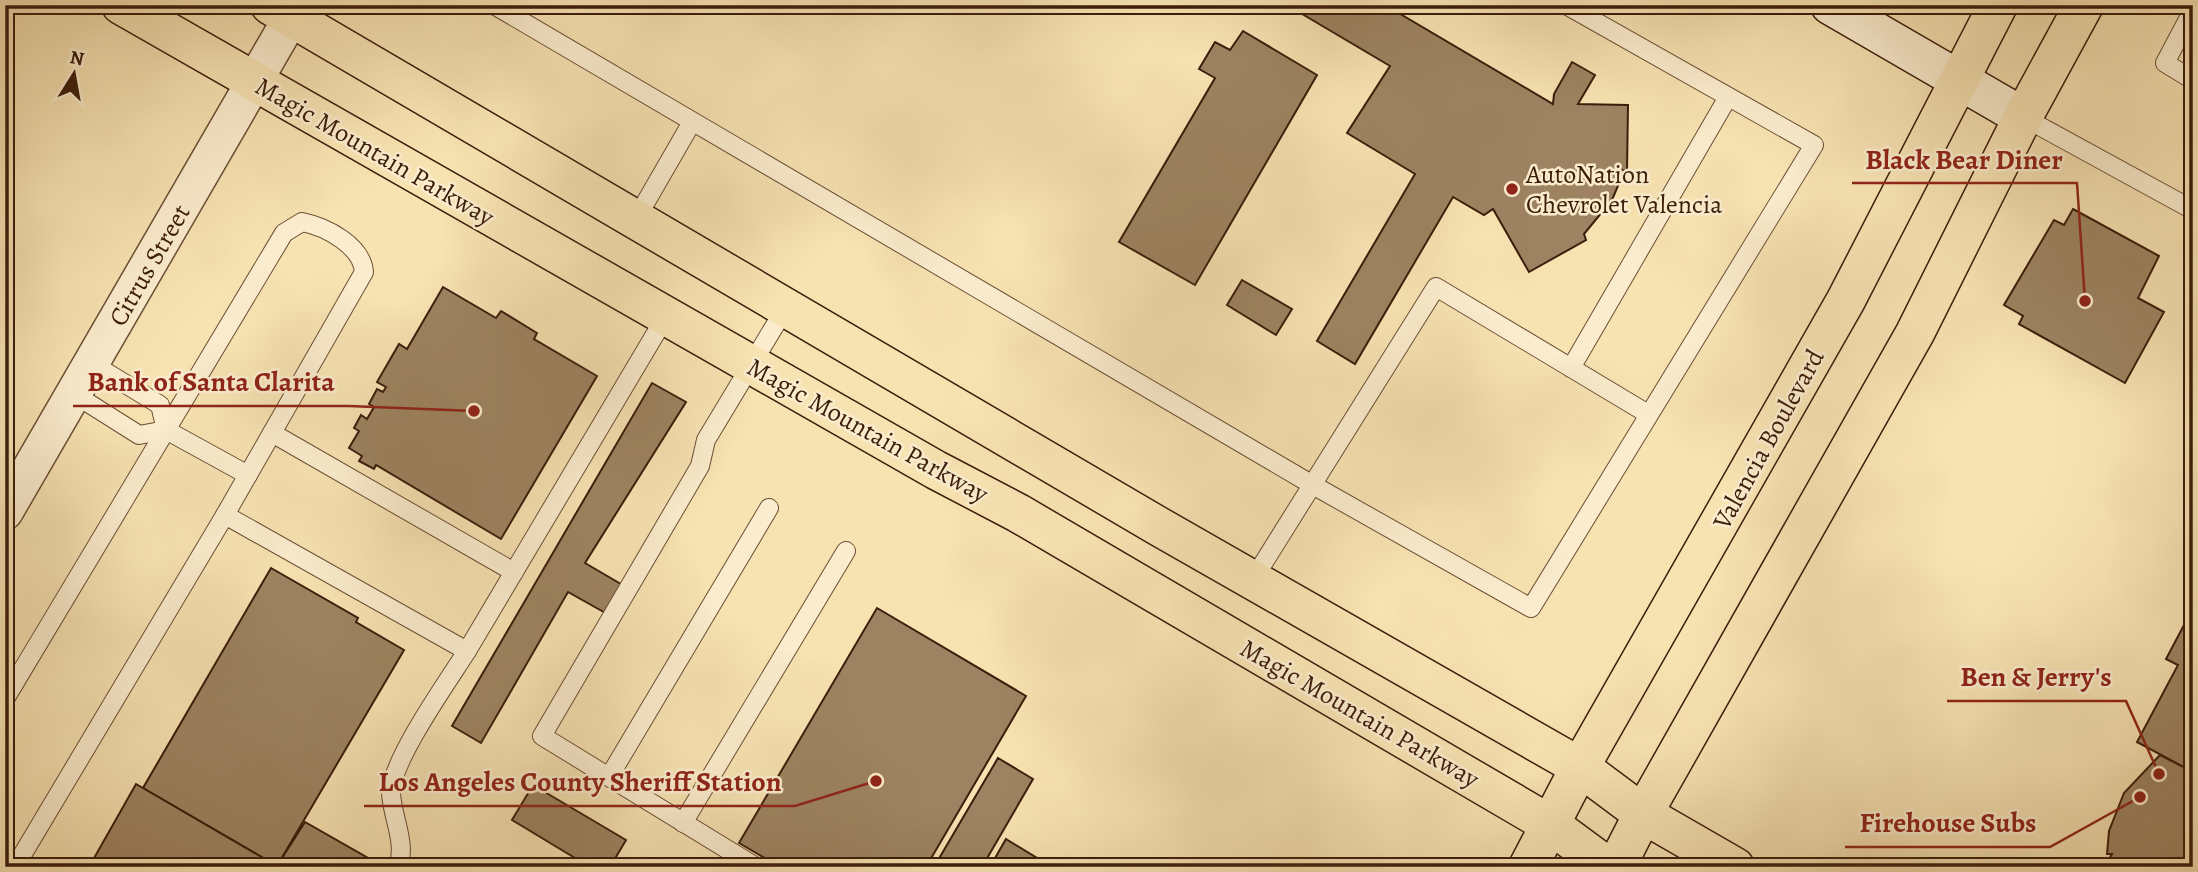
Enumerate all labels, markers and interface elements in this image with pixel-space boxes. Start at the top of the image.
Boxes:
north arrow [38,38,108,108]
text: N [68,44,86,72]
street label: Magic Mountain Parkway [249,69,501,234]
callout: Black Bear Diner [1852,134,2077,183]
text: Black Bear Diner [1865,141,2063,179]
place label: AutoNation Chevrolet Valencia [1525,157,1722,222]
marker: AutoNation Chevrolet Valencia [1504,181,1520,197]
street label: Citrus Street [100,198,199,333]
street label: Valencia Boulevard [1704,343,1832,536]
street label: Magic Mountain Parkway [741,350,995,512]
callout: Bank of Santa Clarita [73,357,349,406]
text: Bank of Santa Clarita [87,363,335,401]
street label: Magic Mountain Parkway [1234,631,1486,796]
callout: Ben & Jerry's [1947,652,2126,701]
text: Ben & Jerry's [1960,658,2112,696]
callout: Los Angeles County Sheriff Station [364,757,795,806]
text: Los Angeles County Sheriff Station [378,763,782,801]
callout: Firehouse Subs [1845,798,2050,847]
text: Firehouse Subs [1860,804,2036,842]

